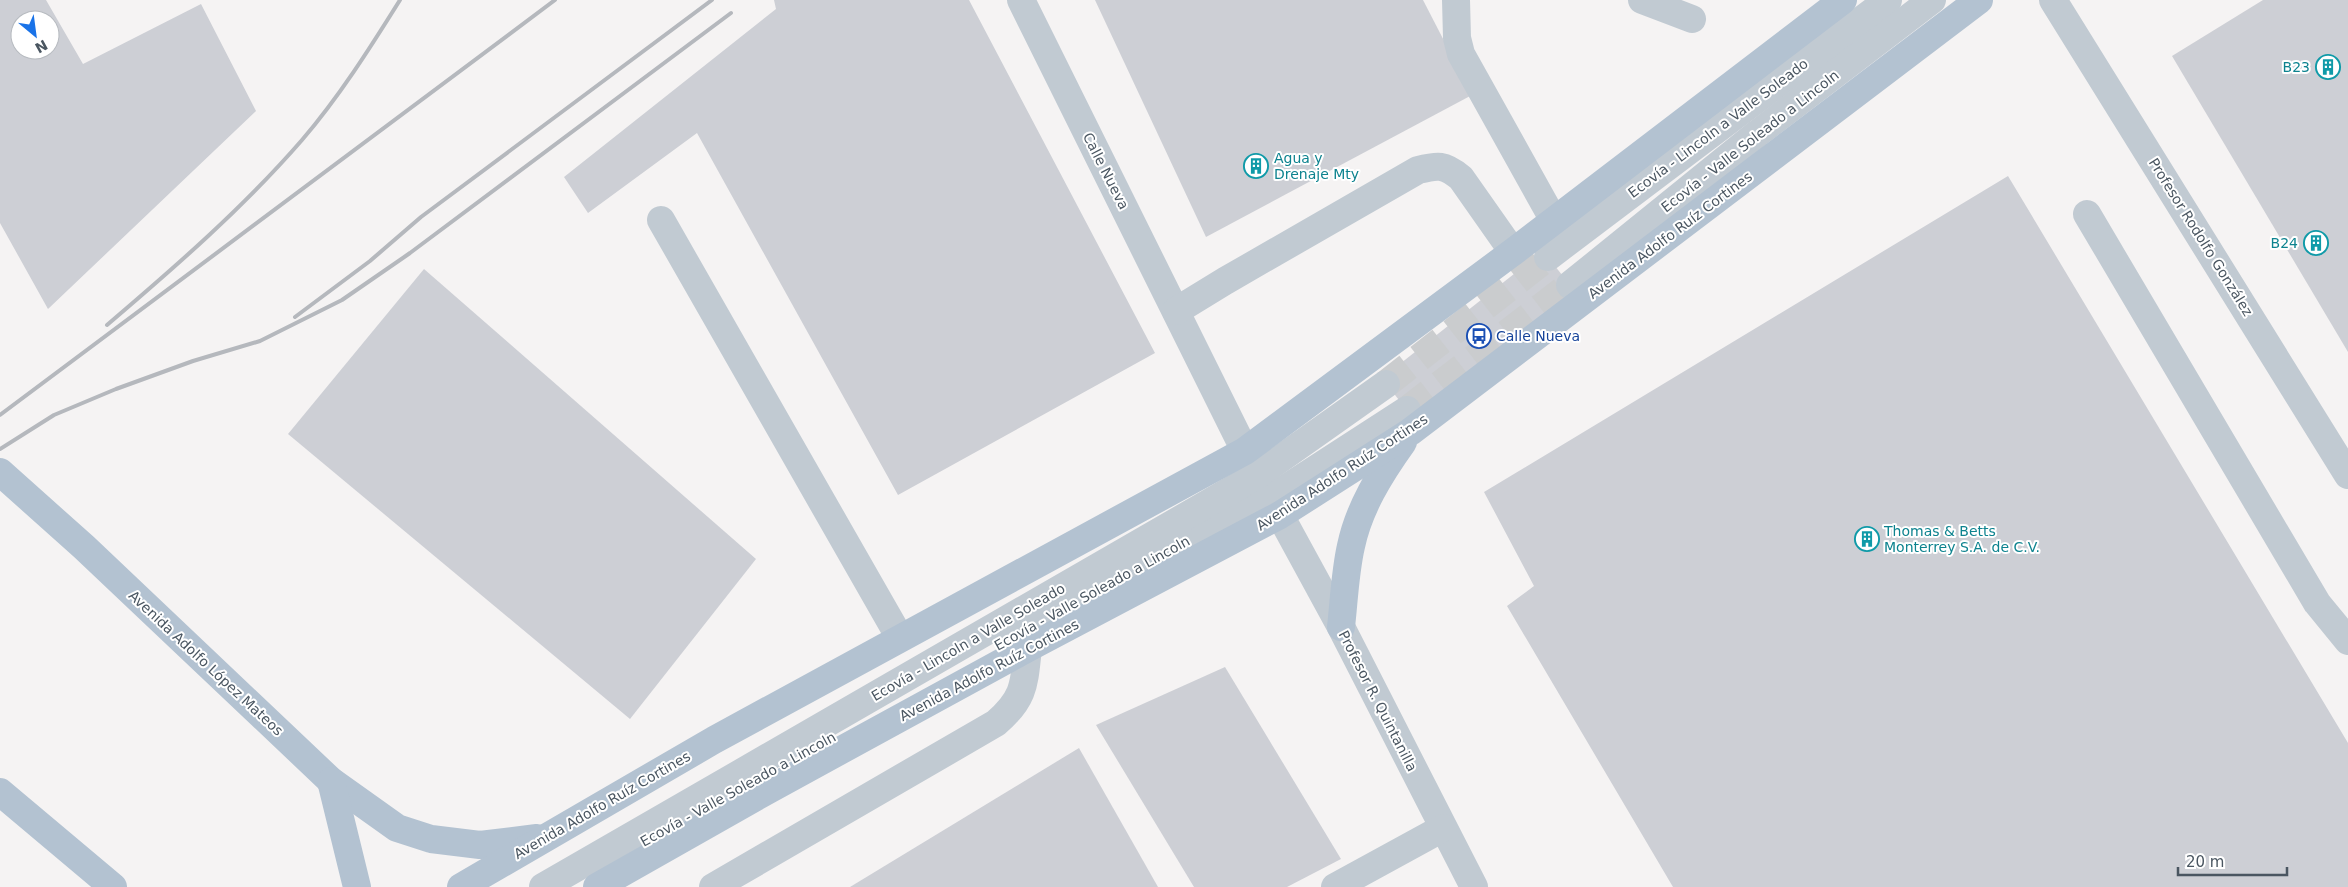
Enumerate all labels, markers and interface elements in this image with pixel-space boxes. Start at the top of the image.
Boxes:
north arrow [10,10,60,60]
text: N [32,37,50,56]
building icon: B23 [2315,54,2341,80]
street label: Ecovía - Lincoln a Valle Soleado [1625,55,1811,201]
place label: B23 [2283,59,2310,75]
street label: Ecovía - Valle Soleado a Lincoln [1658,67,1842,215]
street label: Calle Nueva [1080,130,1132,212]
place label: Agua y Drenaje Mty [1274,150,1359,182]
building icon: Agua y Drenaje Mty [1243,153,1269,179]
street label: Profesor Rodolfo González [2146,155,2256,319]
street label: Avenida Adolfo Ruíz Cortines [1585,168,1755,302]
building icon: B24 [2303,230,2329,256]
place label: B24 [2271,235,2298,251]
bus stop icon: Calle Nueva [1466,323,1492,349]
place label: Calle Nueva [1496,328,1580,344]
street label: Avenida Adolfo Ruíz Cortines [1253,411,1431,533]
place label: Thomas & Betts Monterrey S.A. de C.V. [1883,523,2040,555]
building icon: Thomas & Betts Monterrey S.A. de C.V. [1854,526,1880,552]
street label: Ecovía - Valle Soleado a Lincoln [992,532,1192,654]
street label: Ecovía - Lincoln a Valle Soleado [868,580,1068,704]
street label: Avenida Adolfo López Mateos [126,587,286,739]
street label: Avenida Adolfo Ruíz Cortines [897,616,1081,724]
street label: Profesor R. Quintanilla [1336,628,1420,774]
street label: Ecovía - Valle Soleado a Lincoln [638,728,838,850]
street label: Avenida Adolfo Ruíz Cortines [511,748,693,862]
scale bar [2178,844,2287,876]
text: 20 m [2186,853,2224,871]

